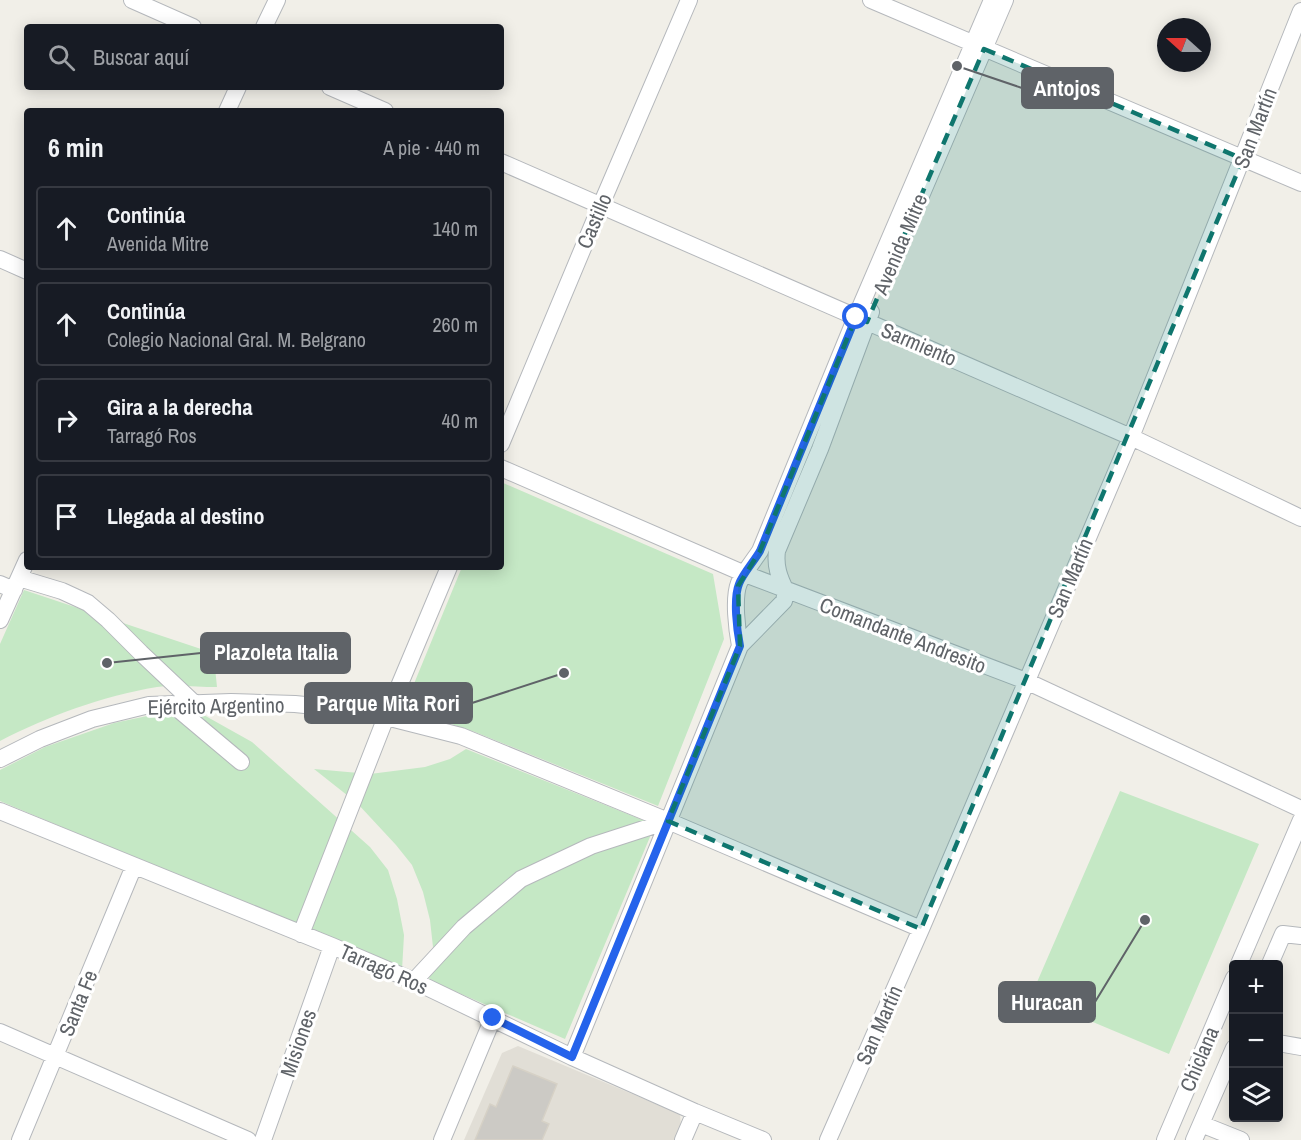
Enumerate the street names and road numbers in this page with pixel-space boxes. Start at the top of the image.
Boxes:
street label: San Martín [1226,83,1284,173]
street label: Castillo [569,189,619,253]
street label: Avenida Mitre [865,189,934,300]
street label: Sarmiento [877,315,961,373]
street label: San Martín [1040,534,1100,622]
street label: Comandante Andresito [816,590,990,680]
street label: Ejército Argentino [147,690,285,722]
street label: Tarragó Ros [335,937,433,1001]
street label: Santa Fe [52,966,104,1040]
street label: San Martín [849,981,909,1069]
street label: Misiones [273,1005,323,1081]
street label: Chiclana [1172,1022,1226,1096]

